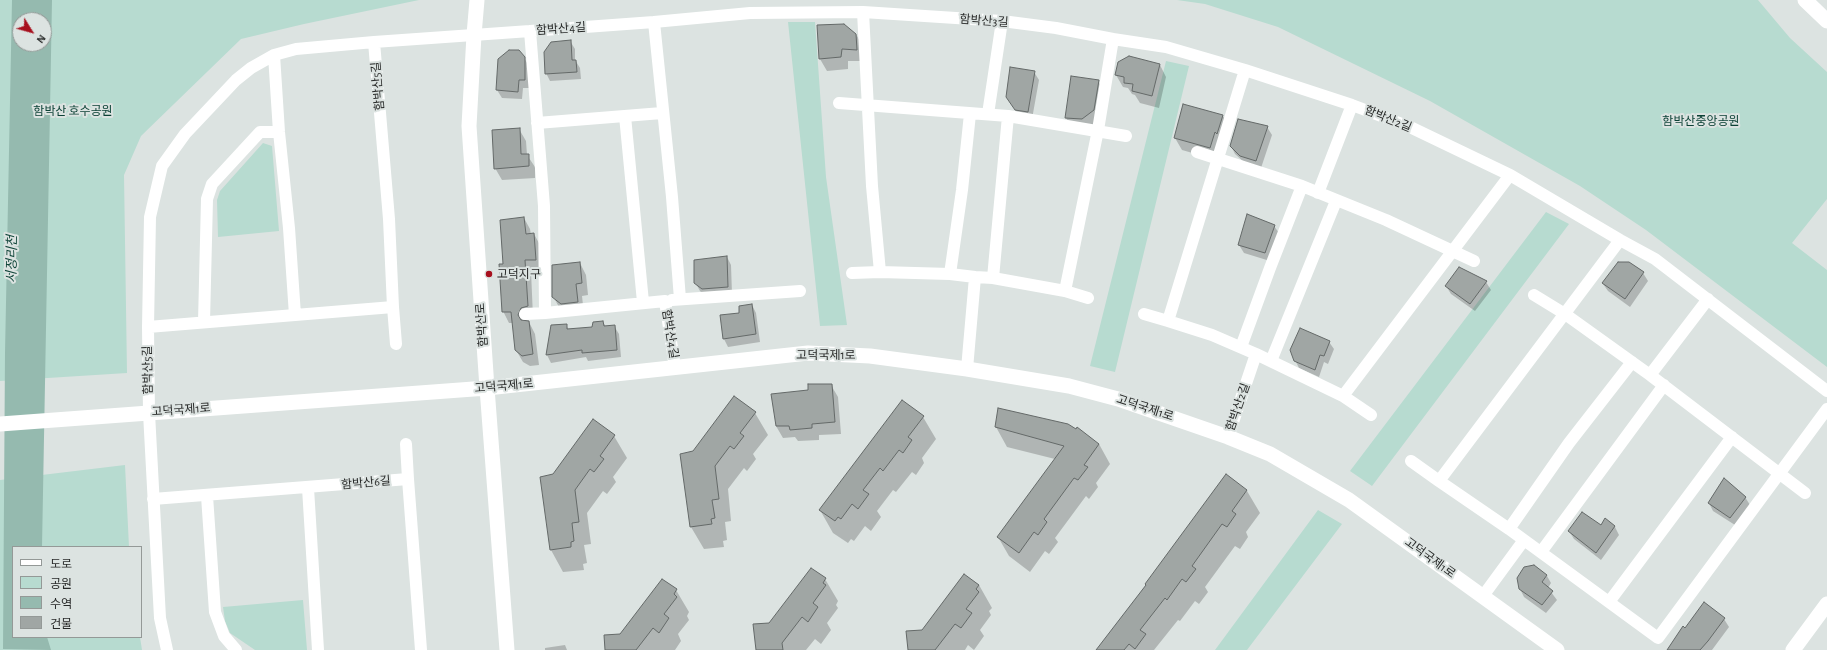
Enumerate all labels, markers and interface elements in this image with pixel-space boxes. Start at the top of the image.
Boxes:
north arrow [12,12,52,52]
street label: 함박산3길 [959,12,1009,30]
street label: 함박산4길 [536,20,586,38]
text: N [34,33,48,45]
street label: 함박산5길 [369,61,387,111]
street label: 함박산2길 [1362,103,1414,135]
park label: 함박산 호수공원 [33,104,113,118]
park label: 함박산중앙공원 [1662,114,1740,128]
water label: 서정리천 [4,235,20,283]
place label: 고덕지구 [497,267,541,281]
marker: 고덕지구 [484,269,494,279]
street label: 함박산로 [473,302,491,348]
street label: 함박산4길 [659,308,681,360]
street label: 함박산5길 [140,345,156,395]
street label: 고덕국제1로 [796,348,856,362]
street label: 고덕국제1로 [474,376,534,396]
street label: 함박산2길 [1223,381,1253,433]
street label: 고덕국제1로 [1115,392,1175,424]
street label: 고덕국제1로 [151,401,211,419]
street label: 함박산6길 [341,474,391,492]
street label: 고덕국제1로 [1402,535,1458,581]
legend [12,546,142,638]
text: 도로 [50,558,72,570]
text: 공원 [50,578,72,590]
text: 수역 [50,598,72,610]
text: 건물 [50,618,72,630]

